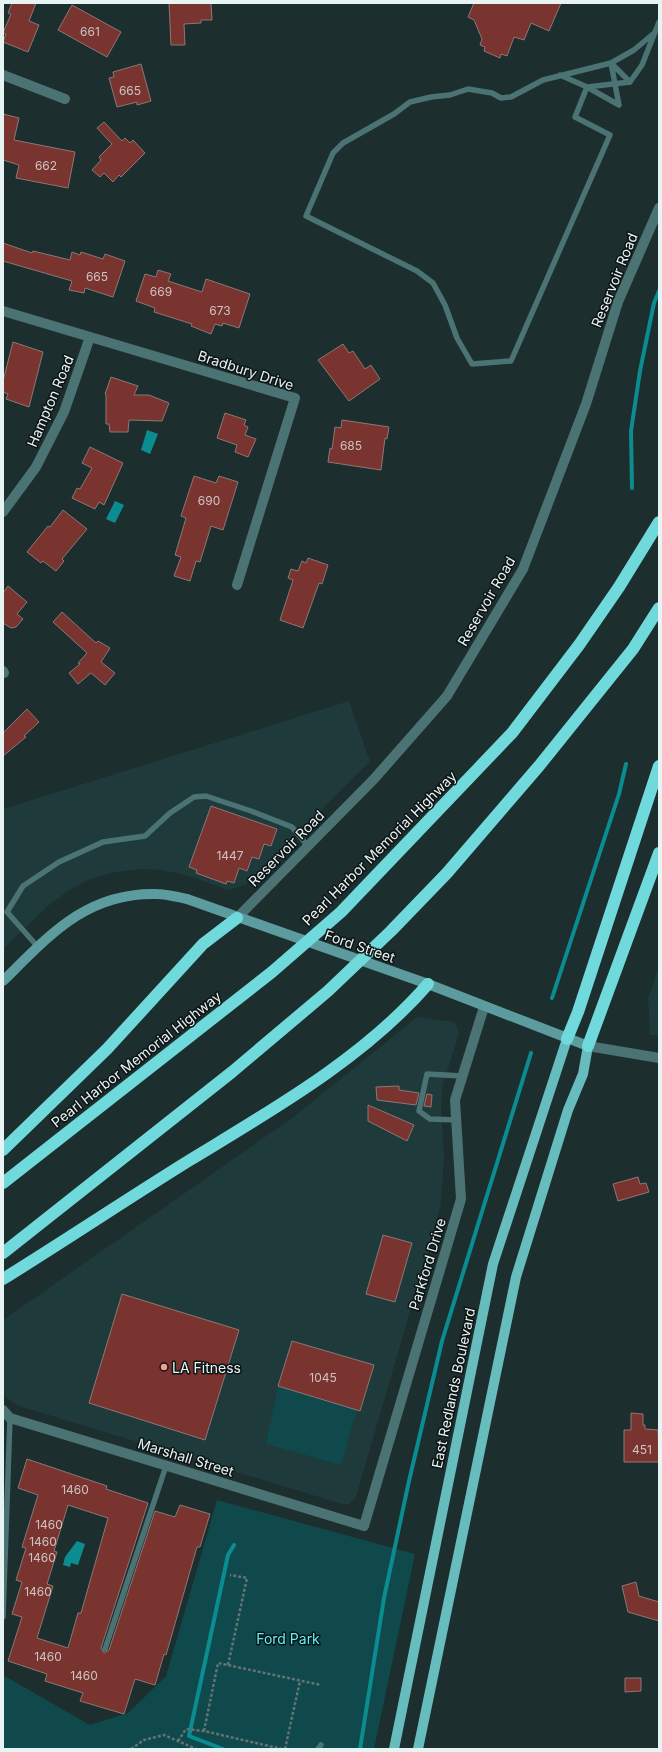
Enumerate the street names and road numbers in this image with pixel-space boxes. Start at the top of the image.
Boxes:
street label: Reservoir Road [587,230,641,330]
street label: Bradbury Drive [196,347,296,393]
street label: Hampton Road [23,353,77,449]
street label: Reservoir Road [454,553,518,649]
street label: Pearl Harbor Memorial Highway [298,767,460,929]
street label: Reservoir Road [245,807,327,889]
street label: Ford Street [323,926,398,966]
street label: Pearl Harbor Memorial Highway [48,987,224,1131]
street label: Parkford Drive [405,1216,449,1312]
street label: East Redlands Boulevard [428,1306,478,1470]
street label: Marshall Street [136,1434,236,1480]

